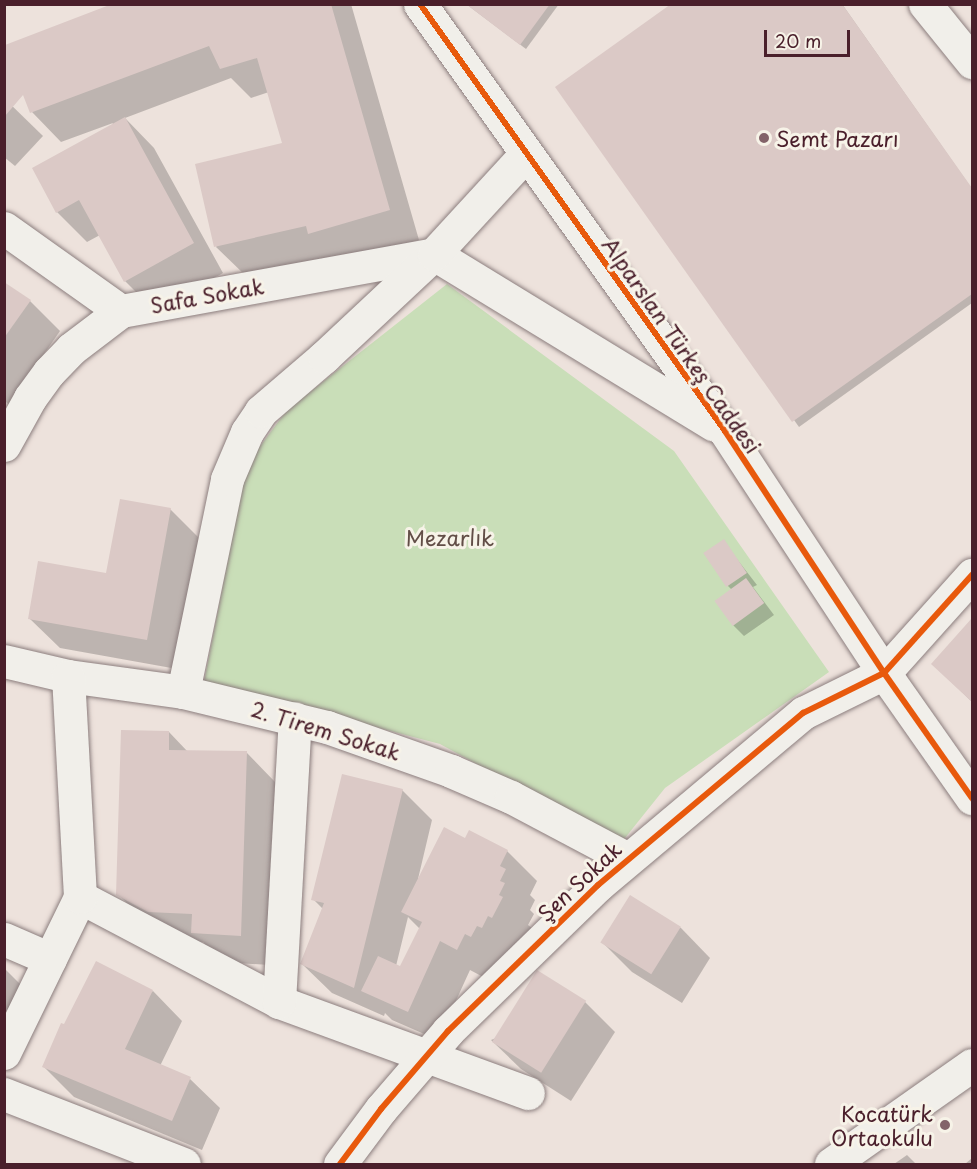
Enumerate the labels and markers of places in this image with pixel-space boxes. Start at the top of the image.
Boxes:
place label: Semt Pazarı [776,125,898,151]
marker: Semt Pazarı [757,131,771,145]
place label: Kocatürk Ortaokulu [831,1100,933,1150]
marker: Kocatürk Ortaokulu [938,1118,952,1132]

